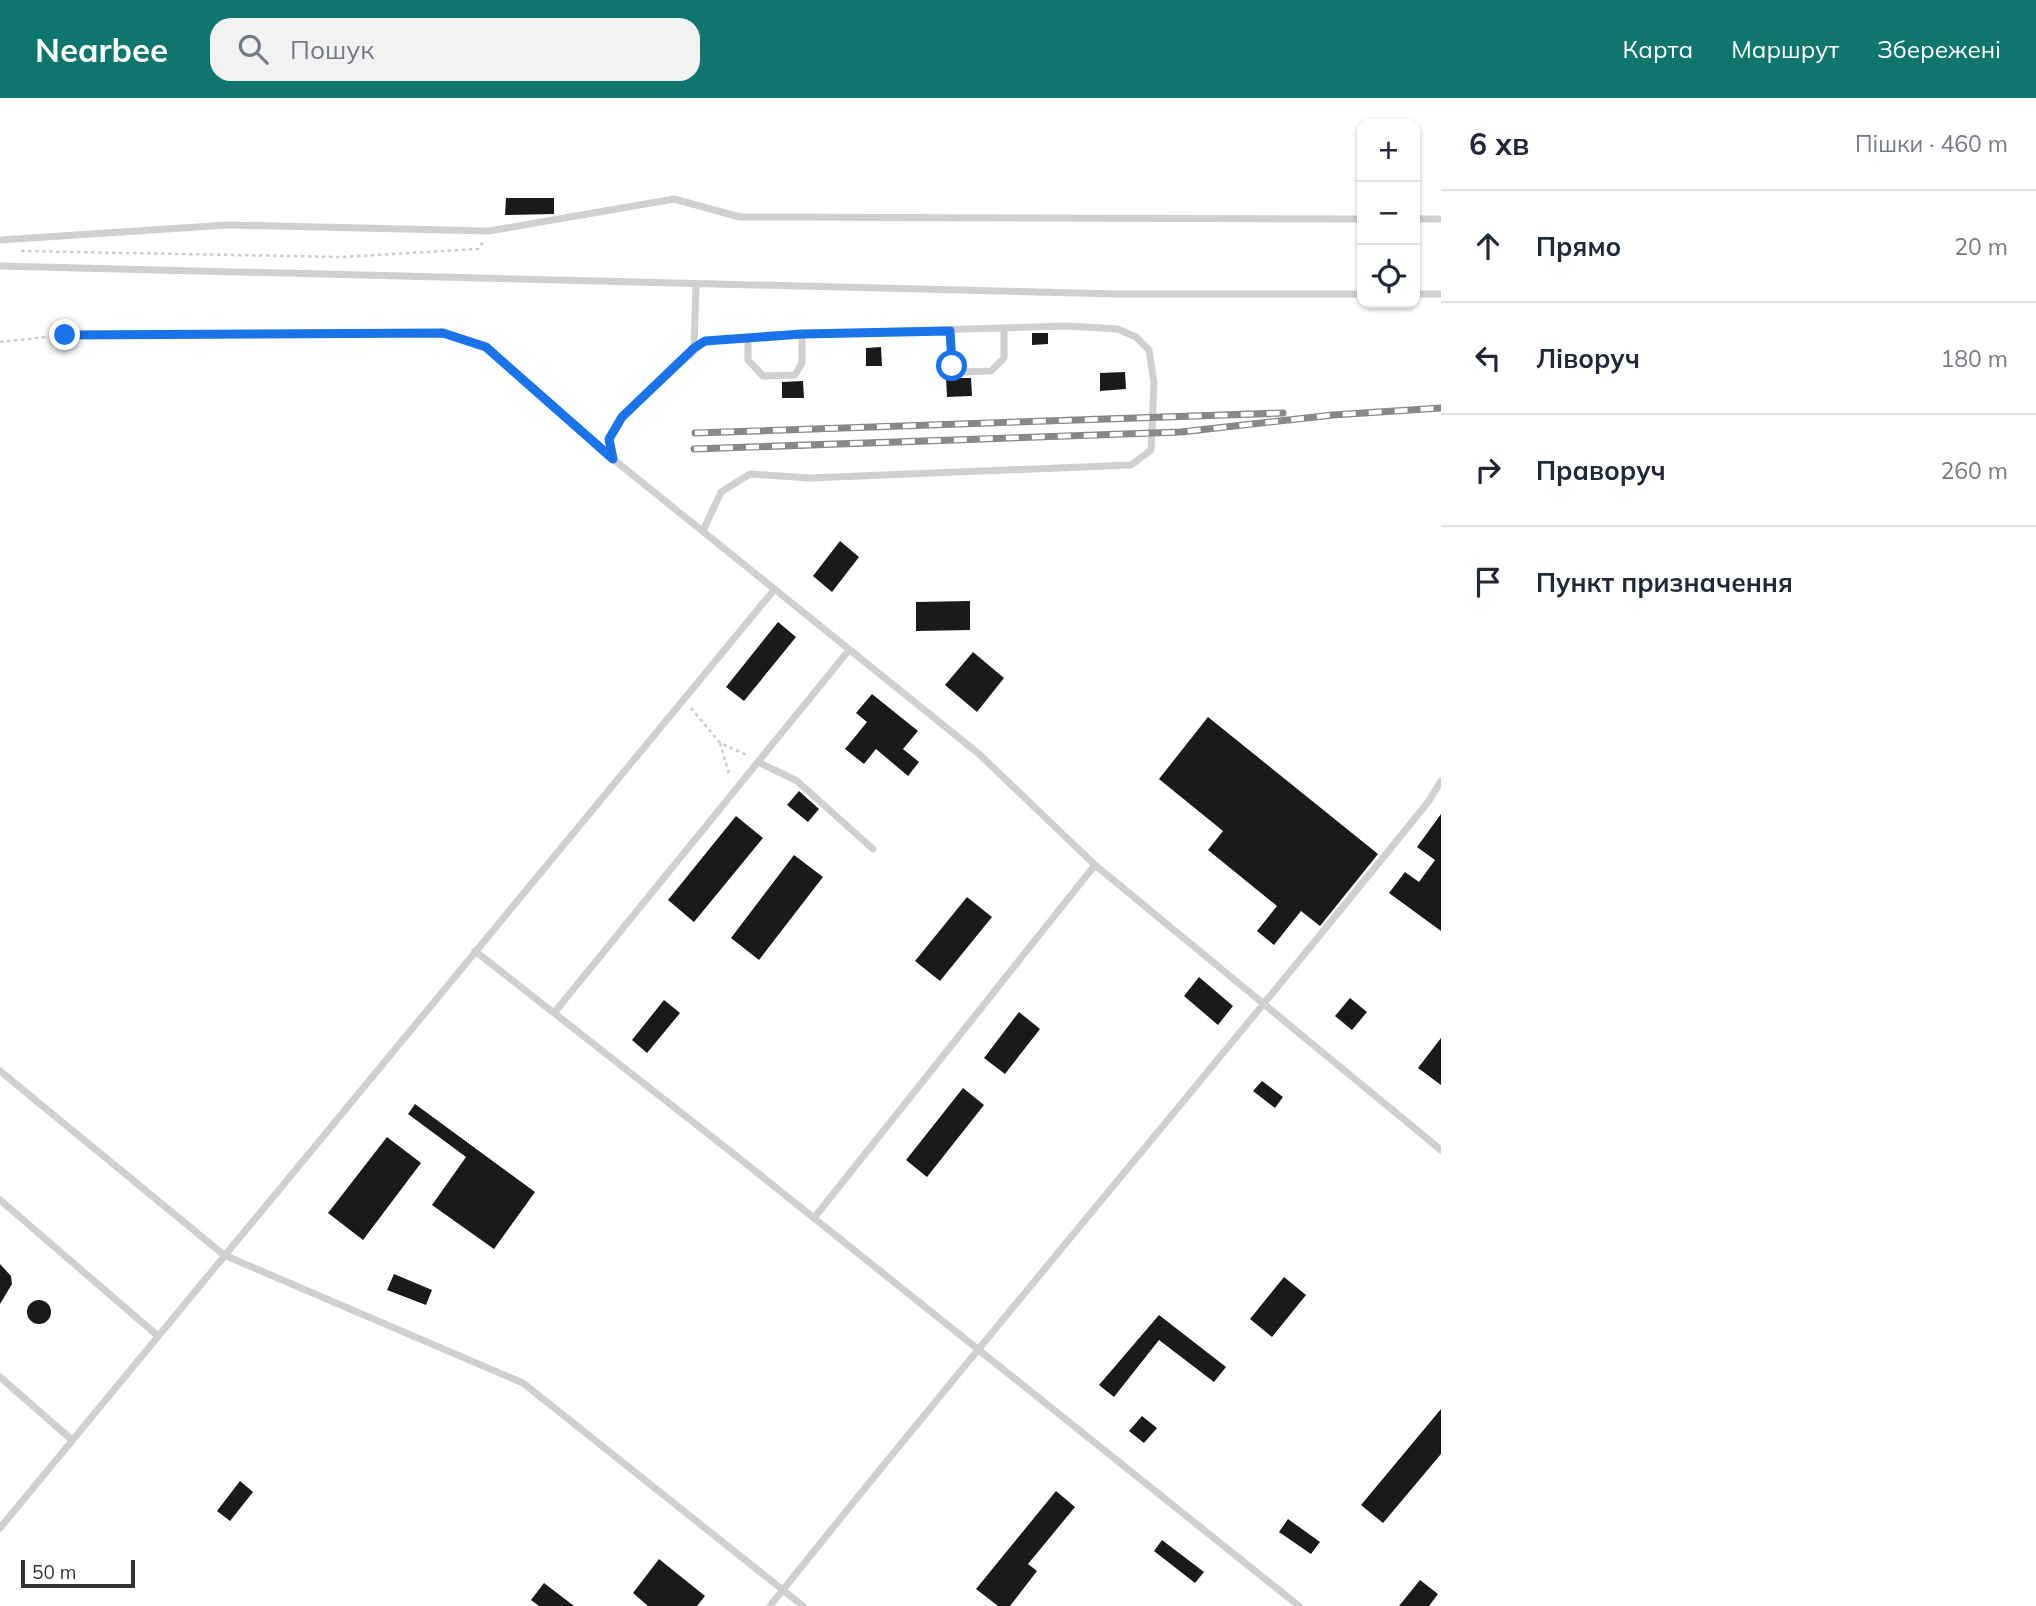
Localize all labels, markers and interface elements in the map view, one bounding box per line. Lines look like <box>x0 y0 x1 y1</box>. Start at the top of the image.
search box <box>210 18 700 81</box>
text: Nearbee <box>35 29 168 70</box>
icon: search <box>234 30 272 68</box>
text: Пошук <box>290 33 374 66</box>
text: Карта <box>1623 34 1693 64</box>
text: Маршрут <box>1731 34 1839 64</box>
text: Збережені <box>1877 34 2001 64</box>
map controls <box>1357 119 1420 308</box>
button: + <box>1357 119 1420 182</box>
text: 6 хв <box>1469 125 1529 163</box>
text: Пішки · 460 m <box>1855 129 2008 158</box>
button: − <box>1357 182 1420 245</box>
icon: ahead <box>1469 227 1507 265</box>
text: Прямо <box>1536 230 1621 263</box>
text: 20 m <box>1954 232 2008 261</box>
button: locate <box>1357 245 1420 308</box>
route end <box>49 319 80 350</box>
icon: left <box>1469 339 1507 377</box>
text: Ліворуч <box>1536 342 1640 375</box>
text: 180 m <box>1940 344 2008 373</box>
route start <box>936 350 967 381</box>
icon: right <box>1469 451 1507 489</box>
text: Праворуч <box>1536 454 1666 487</box>
text: 260 m <box>1940 456 2008 485</box>
icon: arrive <box>1469 563 1507 601</box>
text: Пункт призначення <box>1536 566 1793 599</box>
scale bar <box>21 1557 135 1589</box>
text: 50 m <box>32 1560 76 1584</box>

